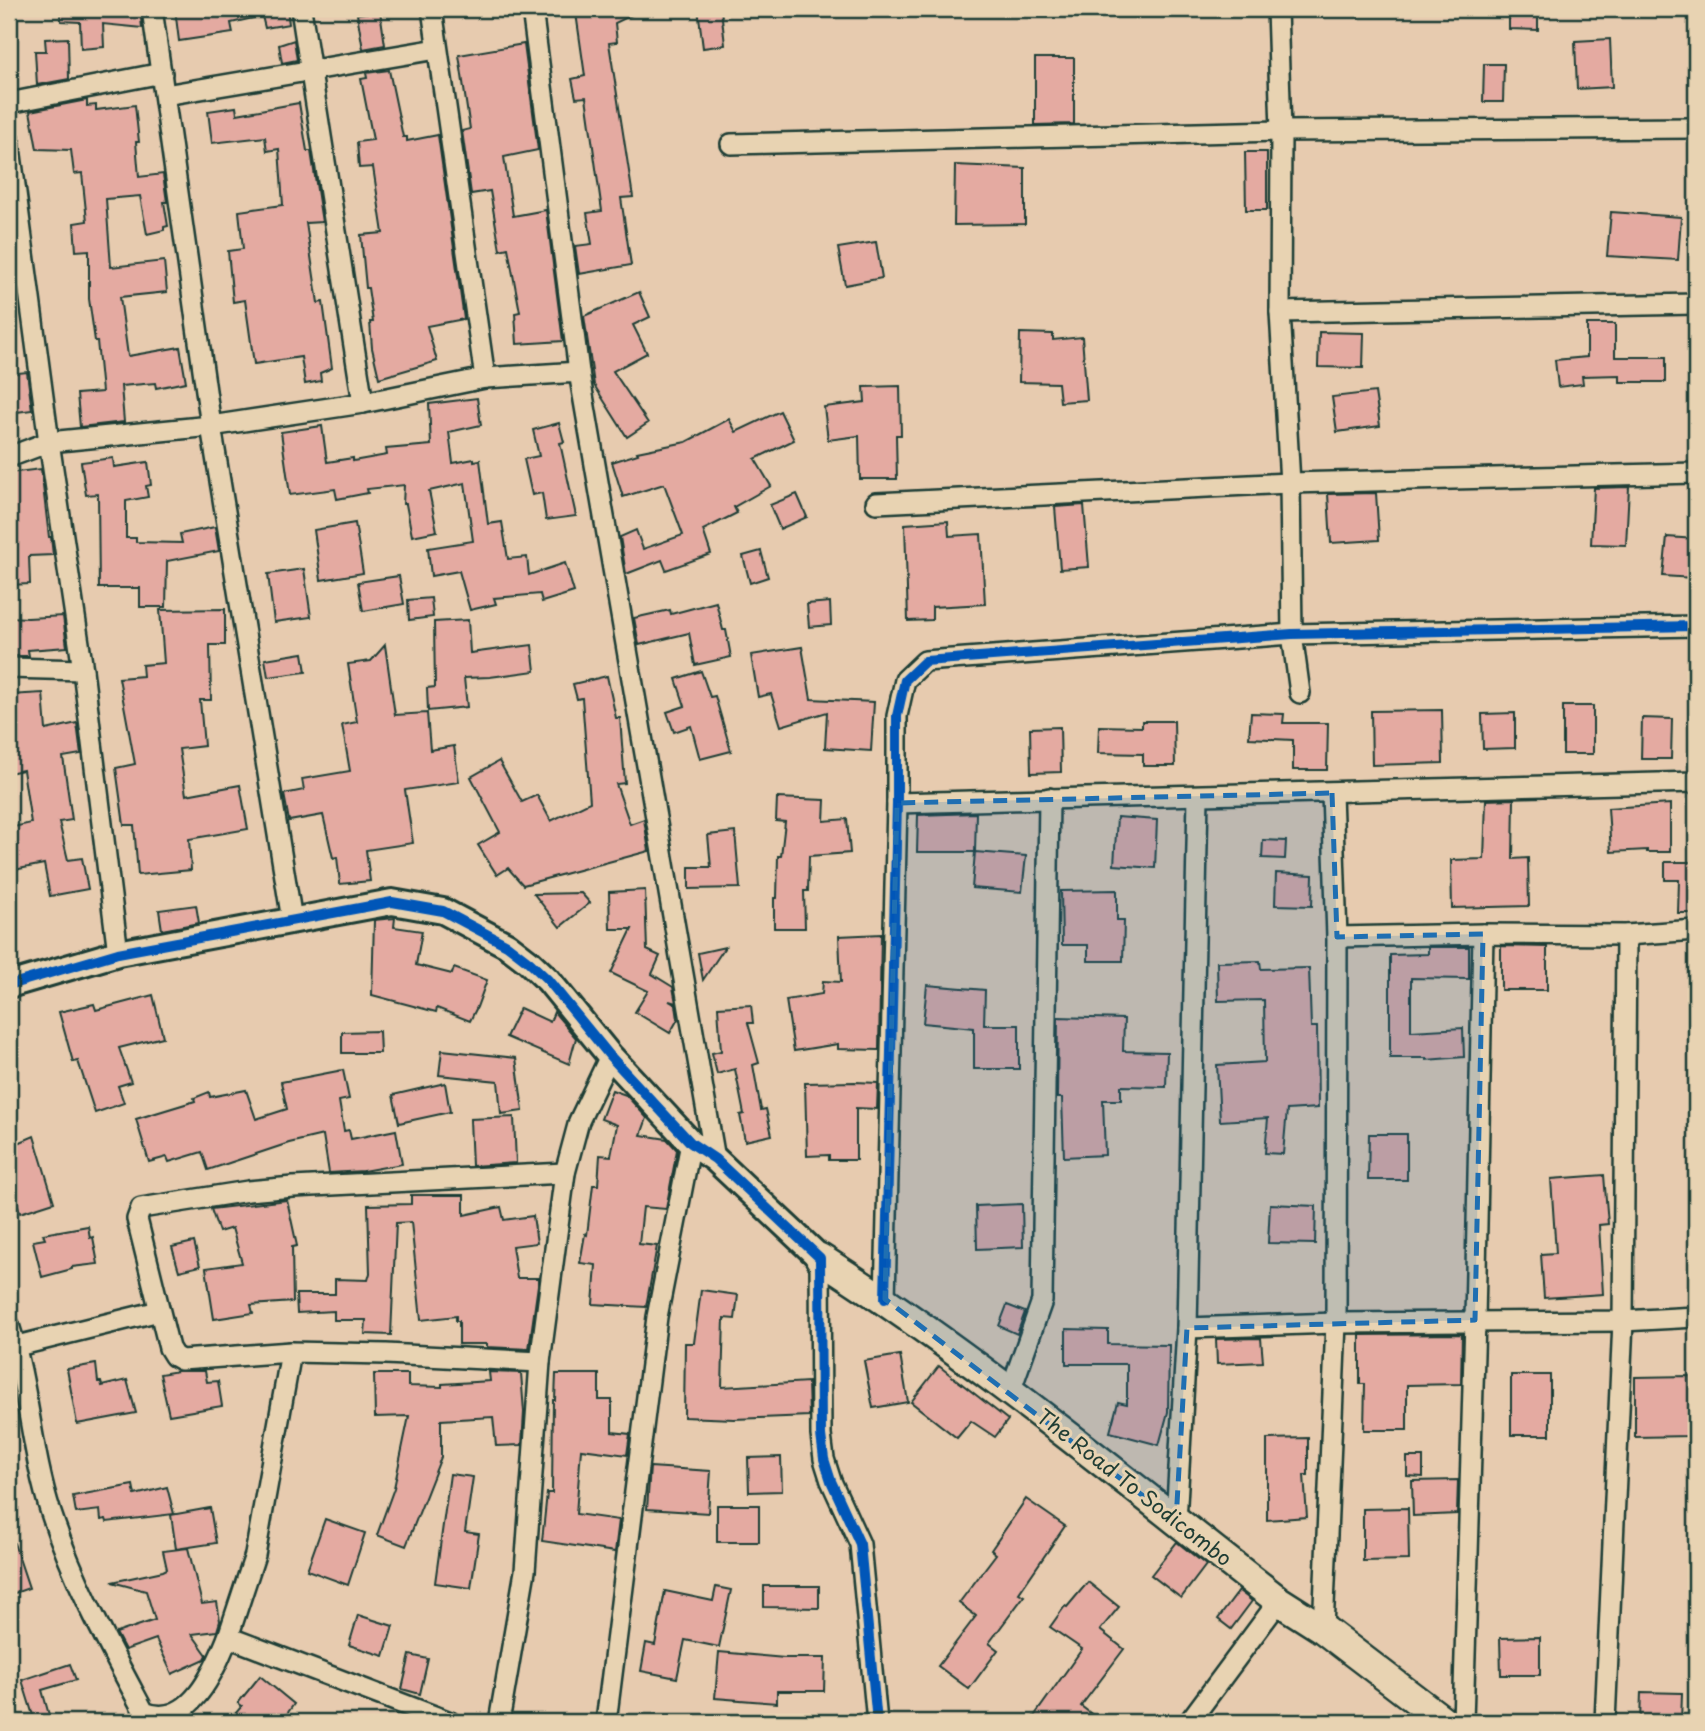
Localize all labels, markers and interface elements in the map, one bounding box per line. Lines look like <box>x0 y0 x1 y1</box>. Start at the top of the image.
street label: The Road To Sodicombo <box>1031 1400 1240 1573</box>

